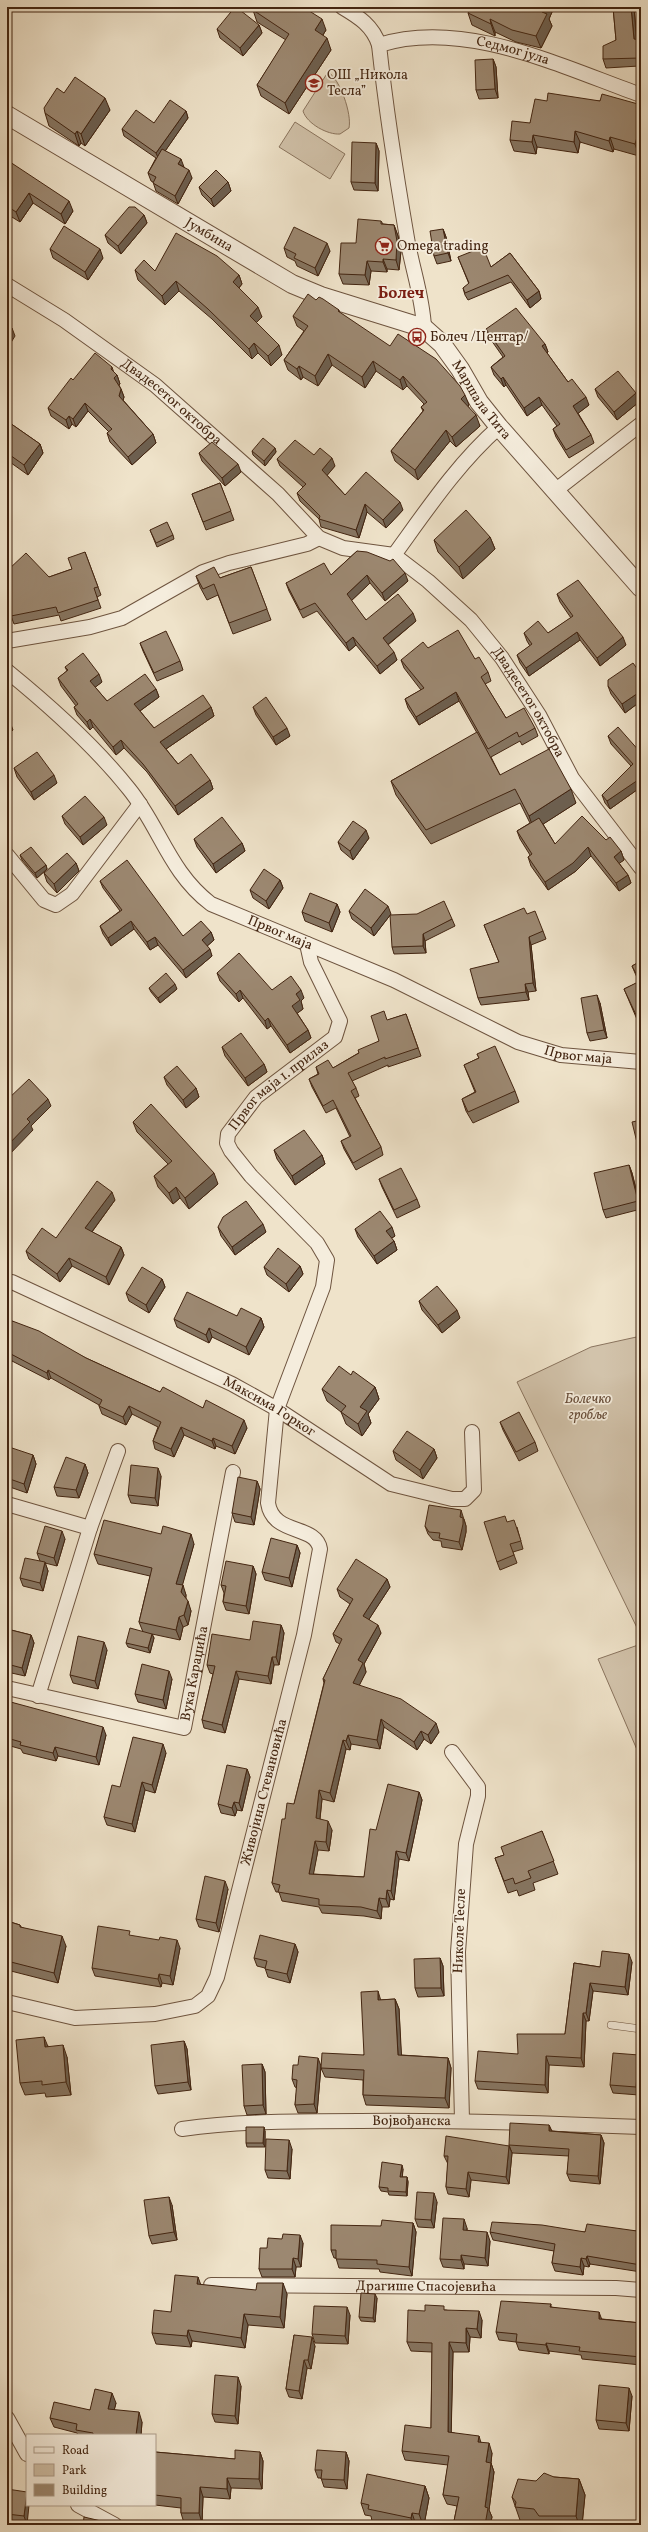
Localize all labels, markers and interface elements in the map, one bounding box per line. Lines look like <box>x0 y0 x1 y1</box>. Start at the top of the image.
street label: Седмог јула <box>475 32 552 70</box>
place label: ОШ „Никола Тесла” <box>327 66 408 101</box>
school or university icon: ОШ „Никола Тесла” <box>304 73 324 93</box>
street label: Јумбина <box>182 213 237 257</box>
supermarket icon: Omega trading <box>374 236 394 256</box>
place label: Omega trading <box>397 237 489 256</box>
district label: Болеч <box>378 283 424 305</box>
bus stop icon: Болеч /Центар/ <box>407 327 427 347</box>
place label: Болеч /Центар/ <box>430 328 529 347</box>
street label: Двадесетог октобра <box>117 354 226 450</box>
street label: Маршала Тита <box>447 356 515 444</box>
street label: Двадесетог октобра <box>487 643 569 761</box>
street label: Првог маја <box>245 911 316 955</box>
street label: Првог маја 1. прилаз <box>224 1036 333 1135</box>
street label: Првог маја <box>542 1041 613 1069</box>
street label: Максима Горког <box>220 1372 319 1441</box>
park label: Болечко гробље <box>565 1390 612 1425</box>
street label: Вука Караџића <box>176 1624 213 1723</box>
street label: Живојина Стевановића <box>236 1717 292 1868</box>
street label: Николе Тесле <box>449 1888 471 1974</box>
street label: Војвођанска <box>372 2111 451 2131</box>
street label: Драгише Спасојевића <box>356 2277 496 2297</box>
legend <box>26 2434 156 2506</box>
text: Road <box>62 2443 89 2459</box>
text: Park <box>62 2463 87 2479</box>
text: Building <box>62 2483 107 2499</box>

